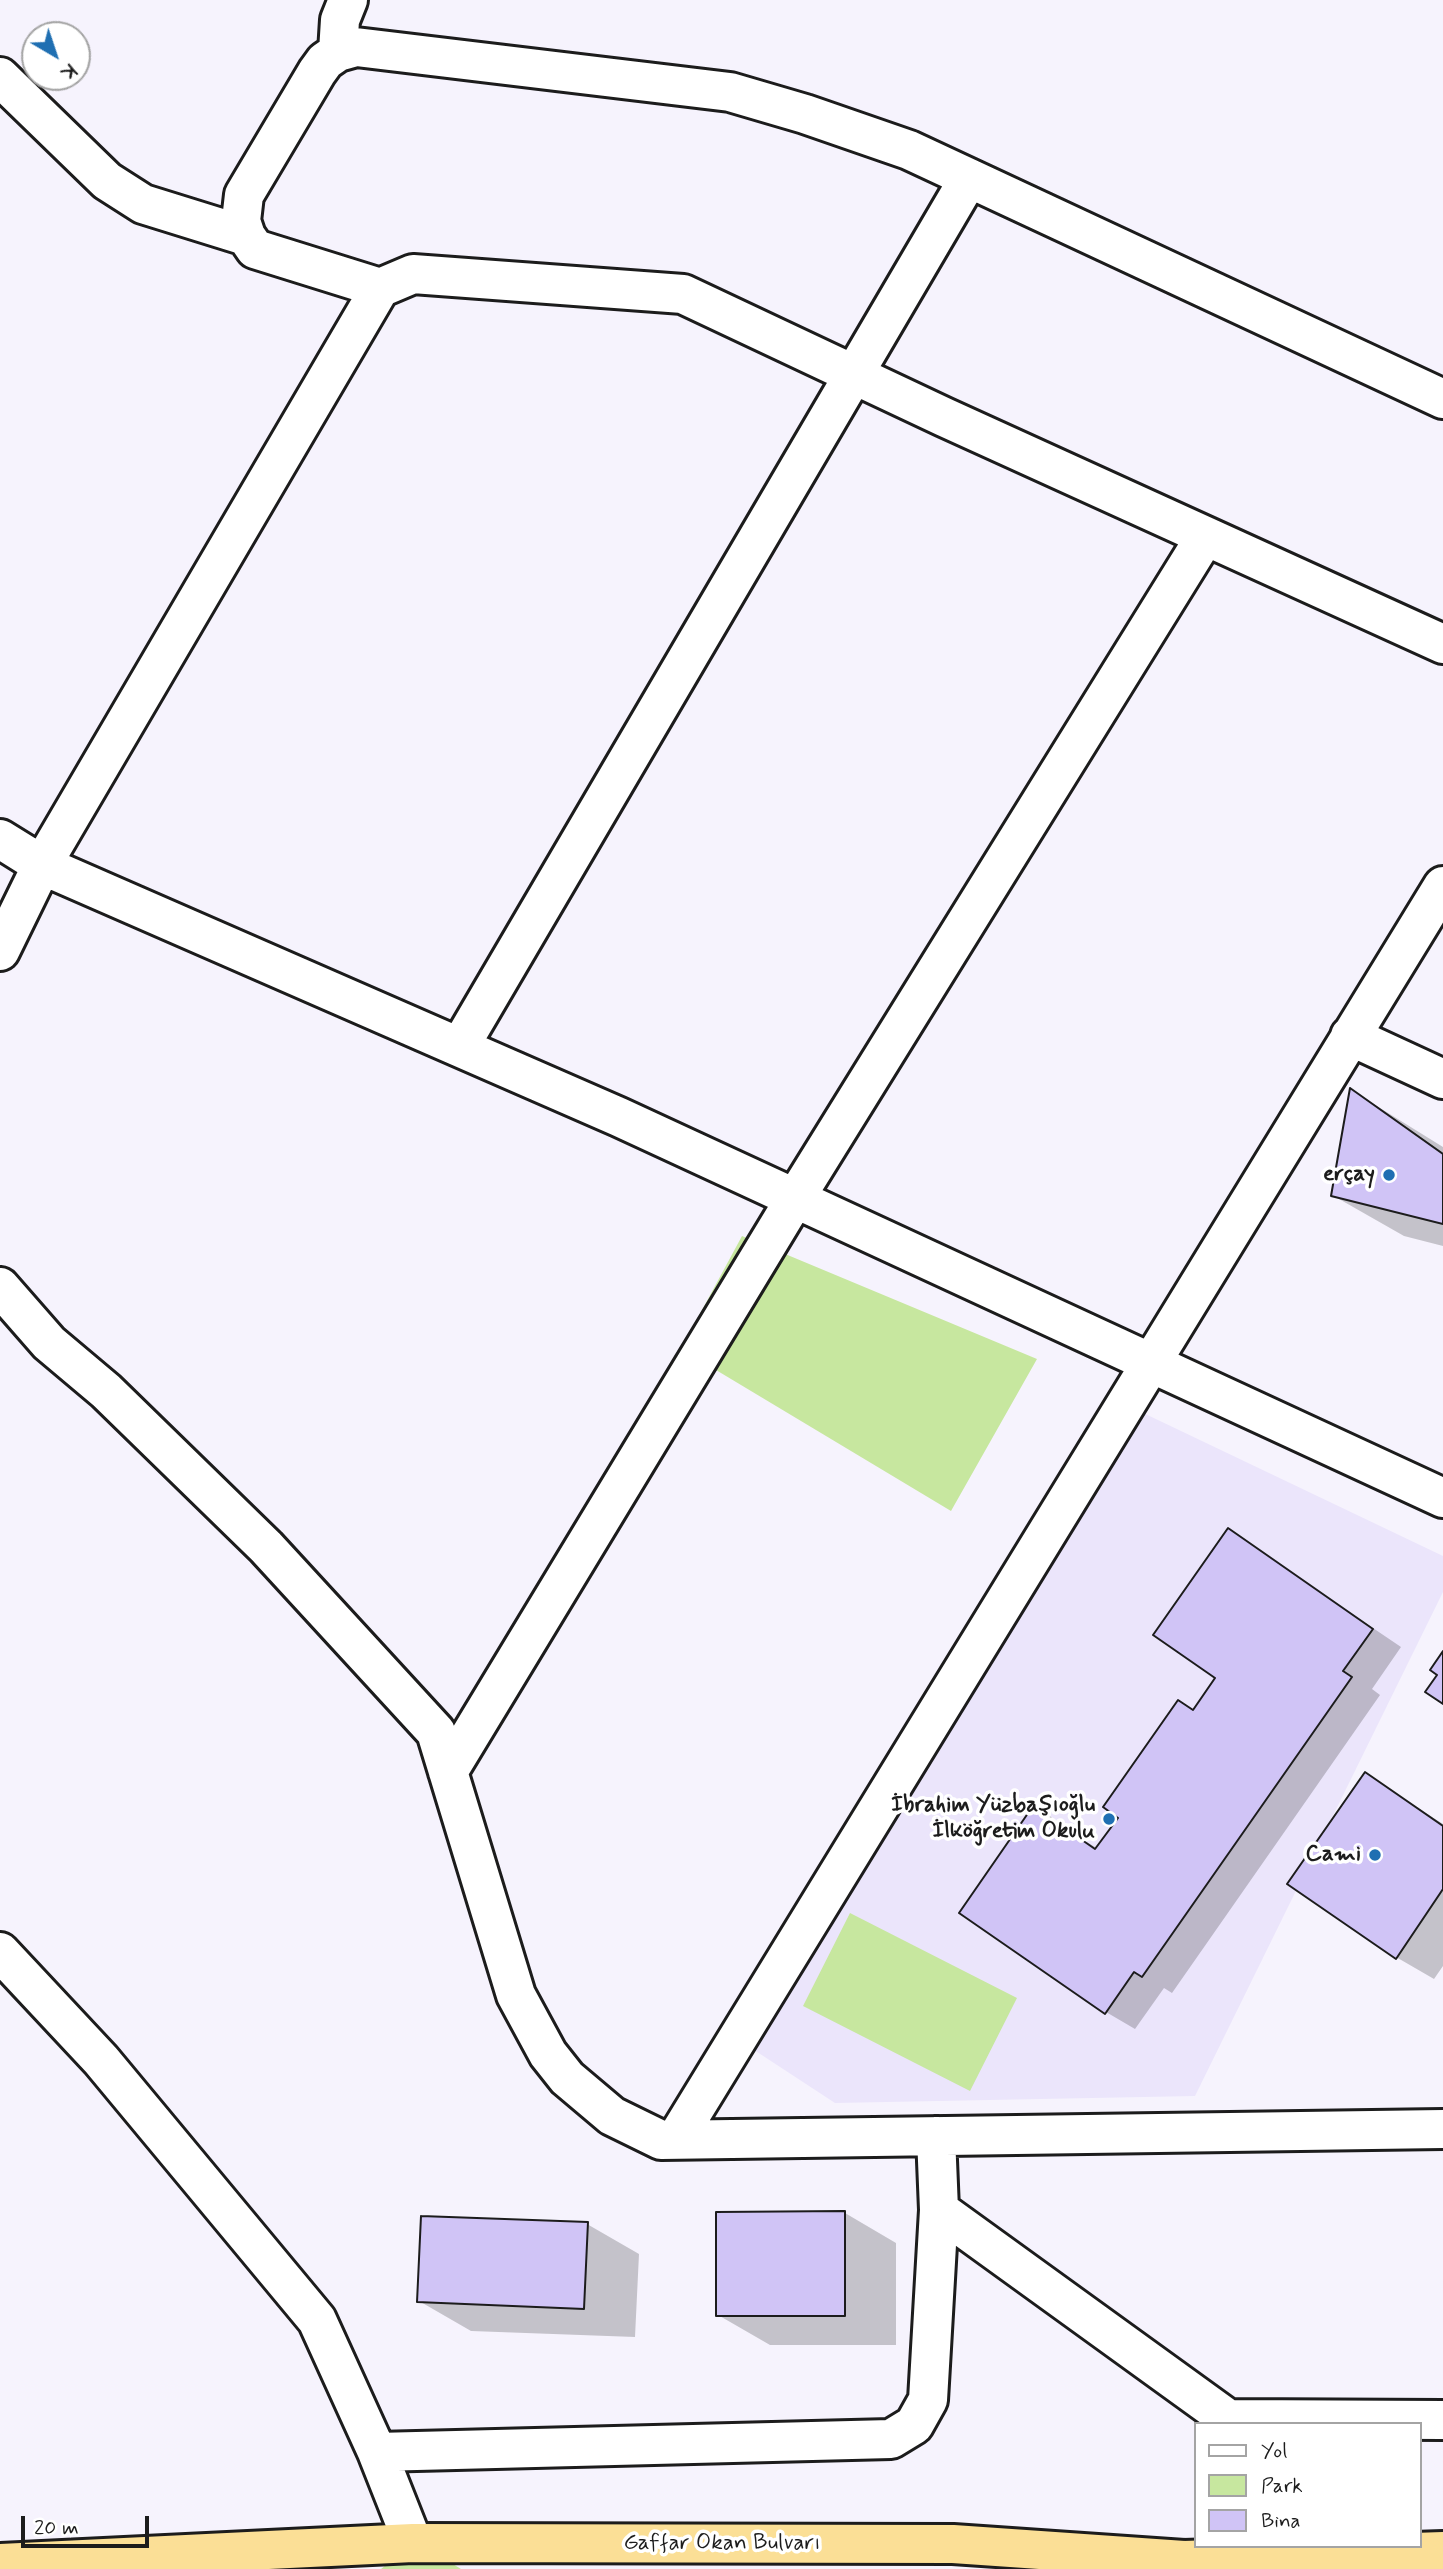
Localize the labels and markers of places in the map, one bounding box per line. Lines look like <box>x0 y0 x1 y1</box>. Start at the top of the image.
place label: erçay <box>1323 1161 1375 1189</box>
marker: erçay <box>1381 1167 1397 1183</box>
place label: İbrahim Yüzbaşıoğlu İlköğretim Okulu <box>891 1792 1095 1846</box>
marker: İbrahim Yüzbaşıoğlu İlköğretim Okulu <box>1101 1811 1117 1827</box>
place label: Cami <box>1306 1841 1361 1869</box>
marker: Cami <box>1367 1847 1383 1863</box>

